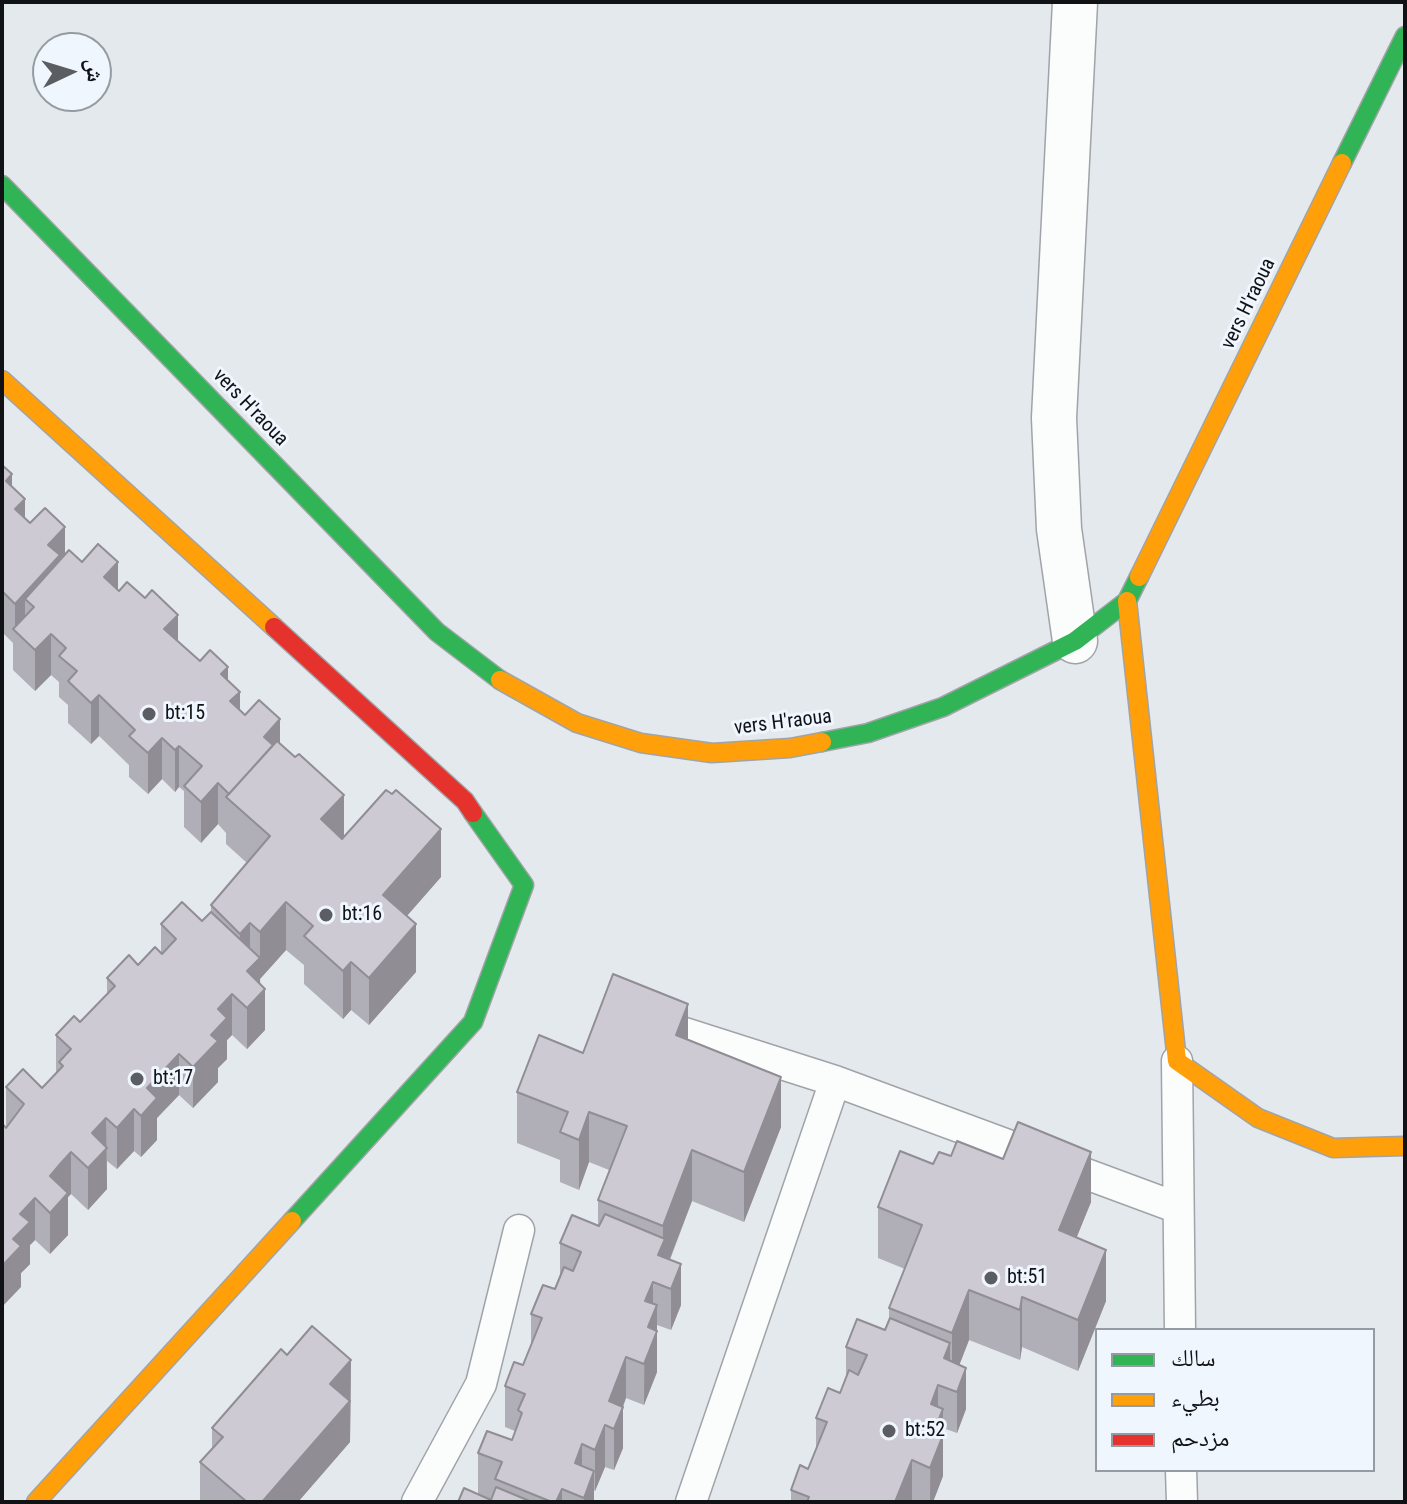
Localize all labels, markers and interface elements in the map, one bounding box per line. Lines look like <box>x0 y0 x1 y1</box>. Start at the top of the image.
north arrow <box>32 32 112 112</box>
text: ش <box>81 58 108 83</box>
street label: vers H'raoua <box>1217 255 1281 353</box>
street label: vers H'raoua <box>207 364 293 452</box>
place label: bt:15 <box>165 702 205 726</box>
marker: bt:15 <box>140 705 158 723</box>
street label: vers H'raoua <box>733 705 833 741</box>
place label: bt:16 <box>342 903 382 927</box>
marker: bt:16 <box>317 906 335 924</box>
place label: bt:17 <box>153 1067 193 1091</box>
marker: bt:17 <box>128 1070 146 1088</box>
place label: bt:51 <box>1007 1266 1047 1290</box>
marker: bt:51 <box>982 1269 1000 1287</box>
legend <box>1095 1328 1375 1472</box>
text: سالك <box>1171 1344 1216 1372</box>
text: بطيء <box>1171 1384 1220 1412</box>
place label: bt:52 <box>905 1419 945 1443</box>
marker: bt:52 <box>880 1422 898 1440</box>
text: مزدحم <box>1171 1424 1230 1452</box>

